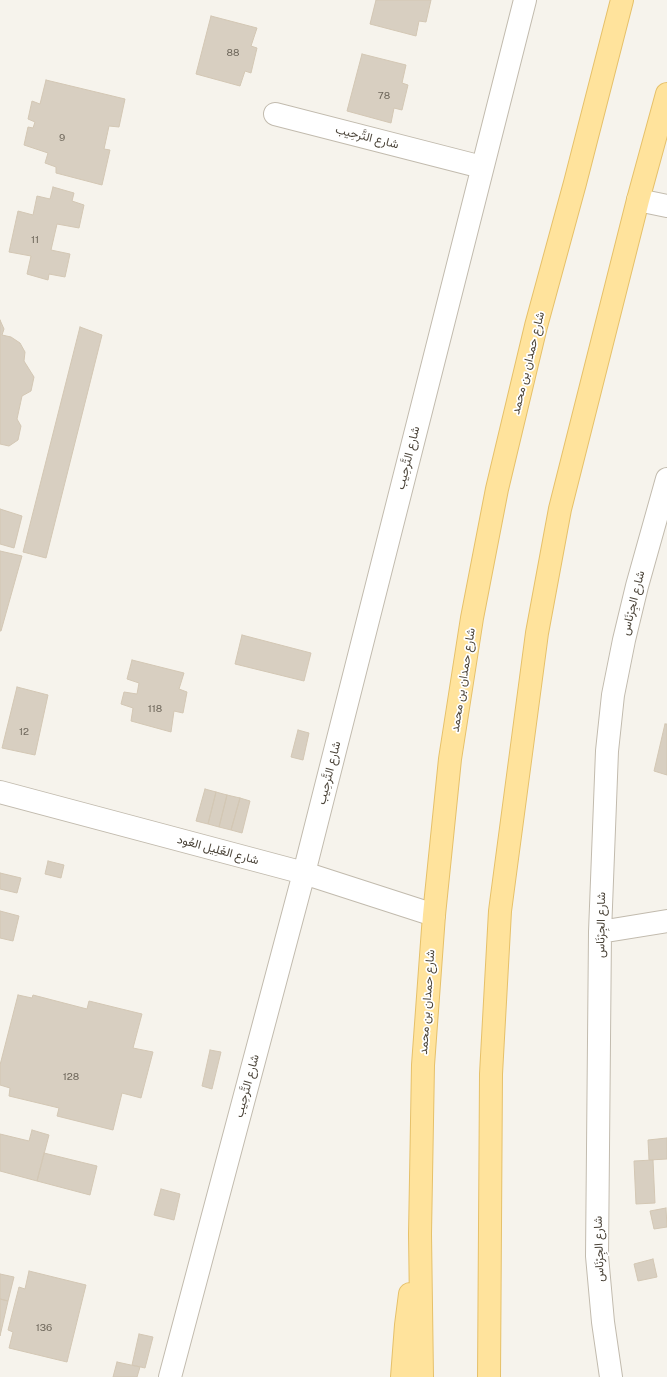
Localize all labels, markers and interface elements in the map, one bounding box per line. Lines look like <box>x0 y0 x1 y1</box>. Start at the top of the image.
house number: 88 <box>227 47 239 59</box>
house number: 78 <box>378 90 390 102</box>
street label: شارع التَّرحِيب <box>334 122 400 152</box>
house number: 9 <box>59 132 65 144</box>
house number: 11 <box>31 234 39 246</box>
street label: شارع حمدان بن محمد <box>508 310 548 416</box>
street label: شارع التَّرحِيب <box>393 425 423 491</box>
street label: شارع الجِرْنَاس <box>618 569 648 637</box>
street label: شارع حمدان بن محمد <box>448 627 478 733</box>
house number: 118 <box>148 703 162 715</box>
house number: 12 <box>19 726 29 738</box>
street label: شارع التَّرحِيب <box>314 740 344 806</box>
street label: شارع الغَلِيل العُود <box>176 832 260 868</box>
street label: شارع الجِرْنَاس <box>593 892 609 958</box>
street label: شارع حمدان بن محمد <box>416 949 438 1055</box>
street label: شارع التَّرحِيب <box>232 1053 262 1119</box>
house number: 128 <box>63 1071 79 1083</box>
street label: شارع الجِرْنَاس <box>591 1216 607 1282</box>
house number: 136 <box>36 1322 52 1334</box>

